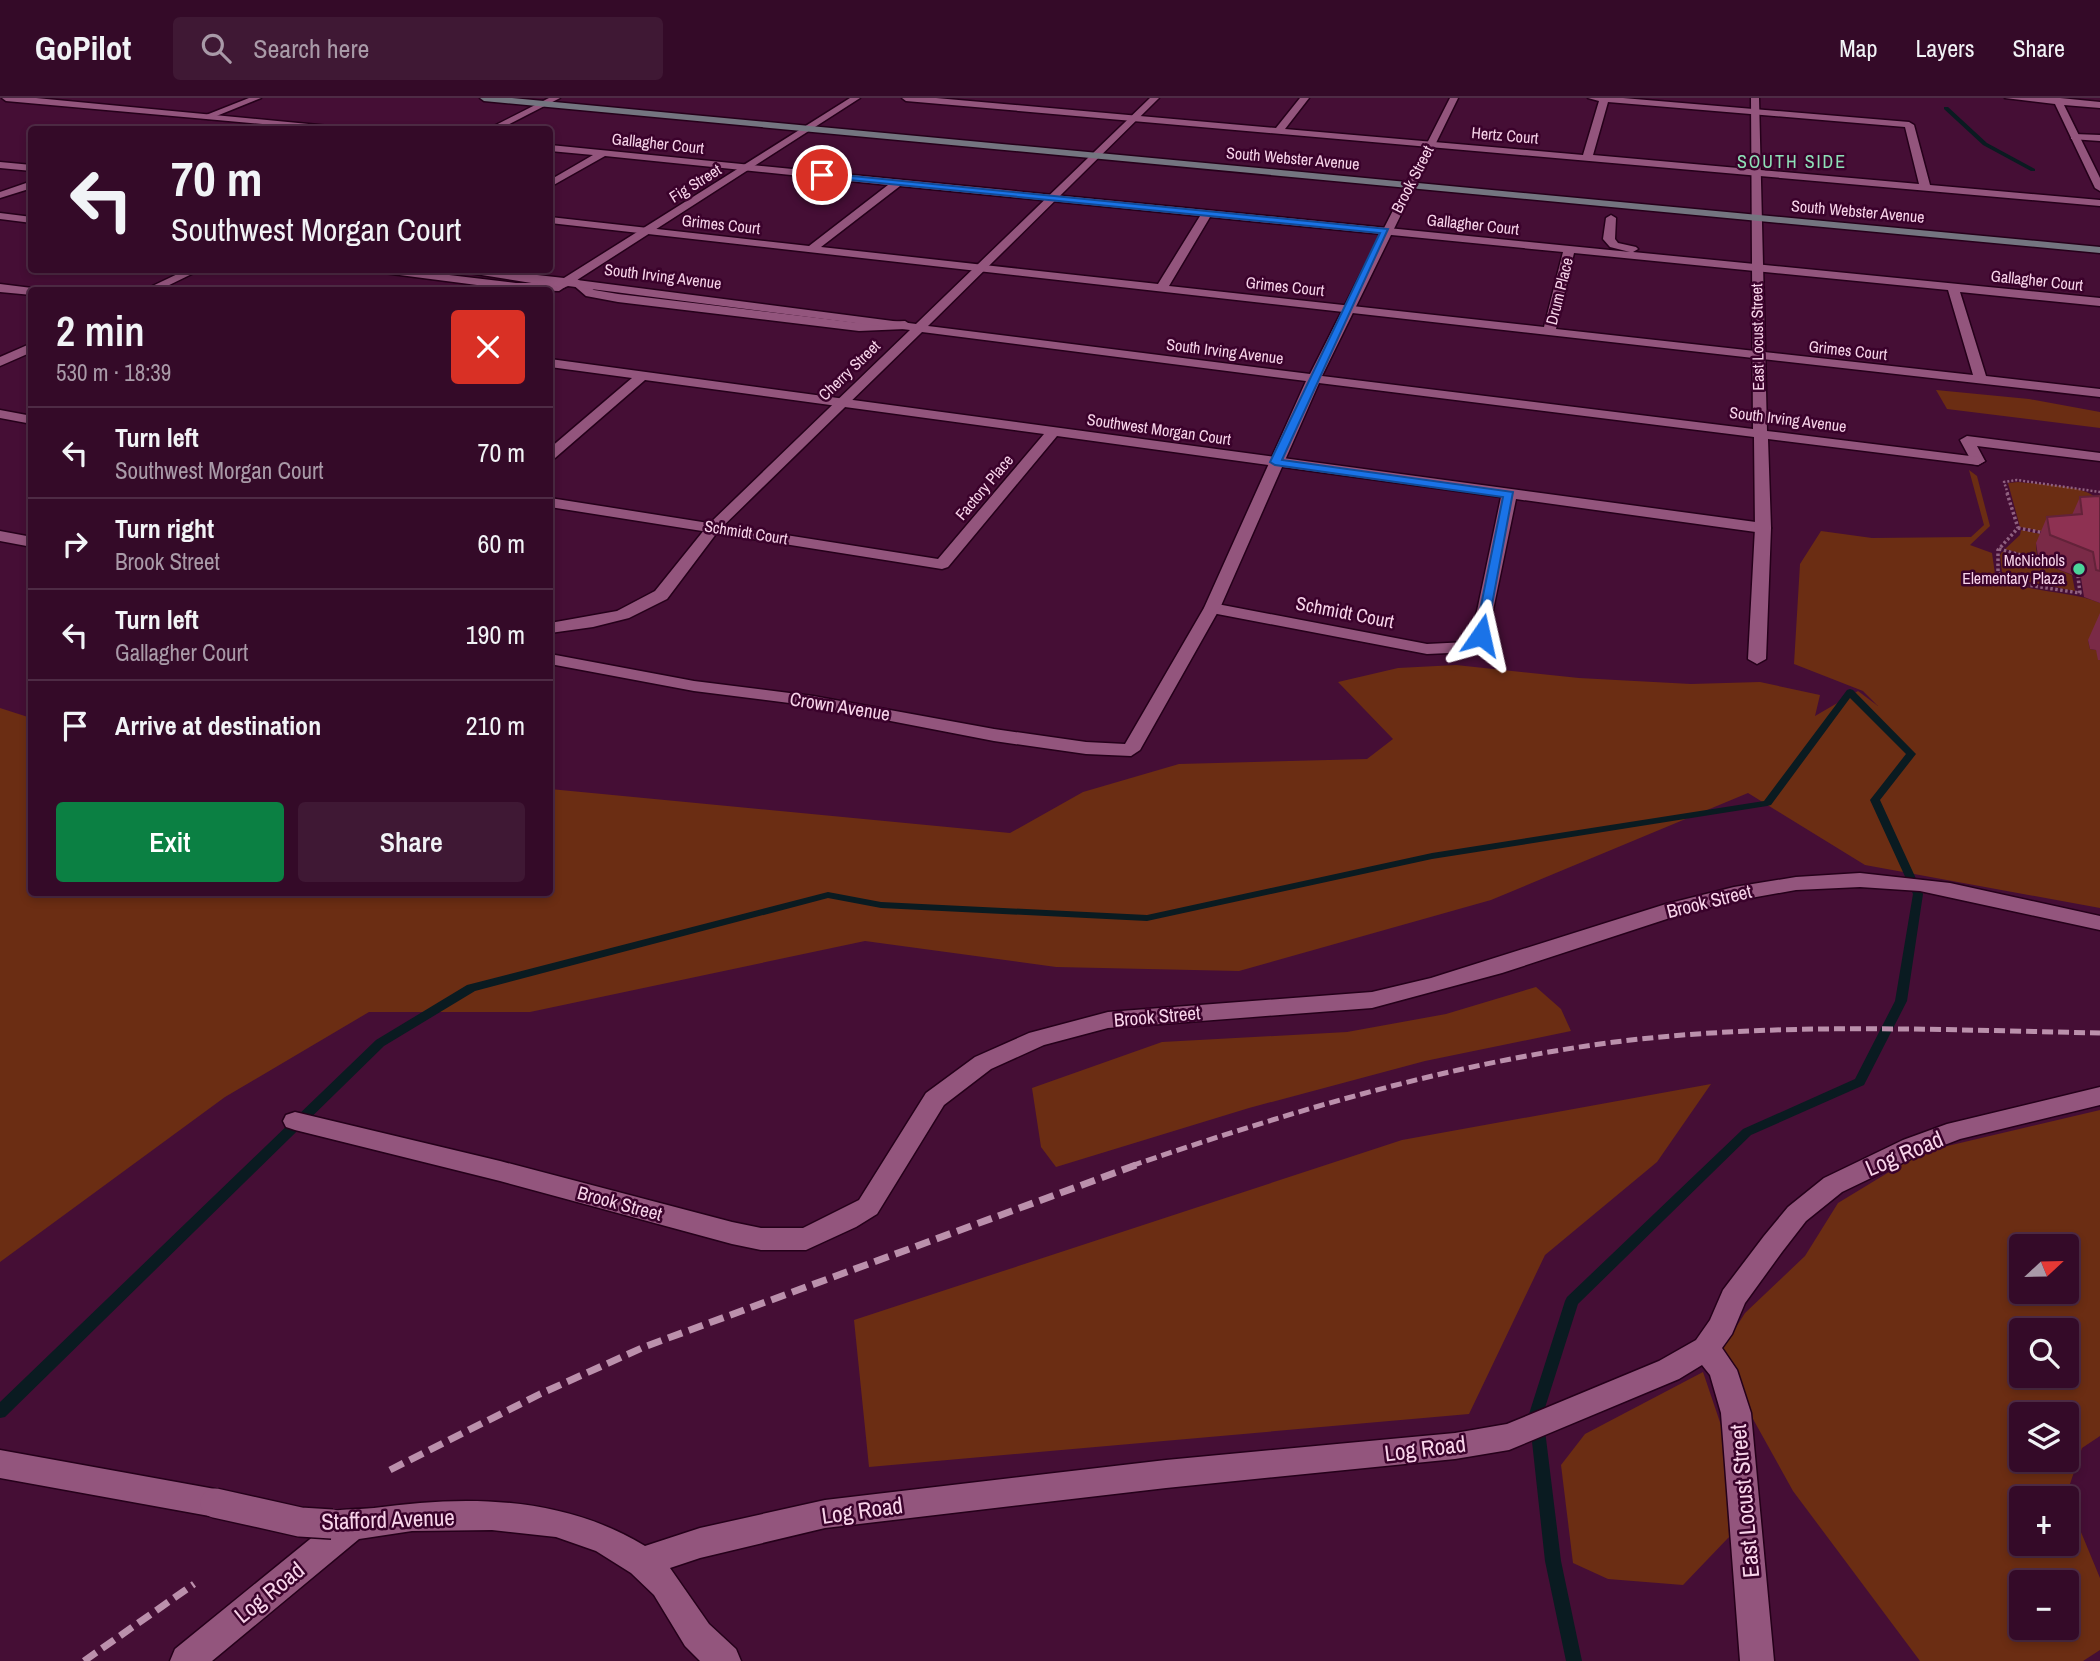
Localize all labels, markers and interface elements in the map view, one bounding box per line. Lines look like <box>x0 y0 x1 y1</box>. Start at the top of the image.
search box <box>173 17 663 80</box>
text: GoPilot <box>35 26 131 70</box>
icon: search <box>197 29 235 67</box>
text: Search here <box>253 31 369 66</box>
text: Map <box>1839 32 1877 64</box>
text: Layers <box>1915 32 1974 64</box>
text: Share <box>2012 32 2065 64</box>
street label: Hertz Court <box>1471 121 1540 149</box>
street label: Gallagher Court <box>611 127 706 159</box>
street label: South Webster Avenue <box>1225 141 1361 175</box>
street label: Brook Street <box>1386 141 1439 216</box>
text: 70 m <box>171 145 263 211</box>
pin <box>792 145 852 205</box>
district label: SOUTH SIDE <box>1737 149 1847 174</box>
icon: left <box>56 154 147 245</box>
icon: arrive <box>803 156 841 194</box>
street label: Fig Street <box>665 158 726 208</box>
street label: South Webster Avenue <box>1790 194 1926 228</box>
text: Southwest Morgan Court <box>171 208 461 251</box>
street label: Gallagher Court <box>1426 208 1521 240</box>
street label: Grimes Court <box>681 209 762 239</box>
street label: Drum Place <box>1540 255 1578 327</box>
street label: South Irving Avenue <box>603 258 723 294</box>
street label: Gallagher Court <box>1990 264 2085 296</box>
street label: Grimes Court <box>1245 271 1326 301</box>
street label: East Locust Street <box>1745 283 1769 391</box>
text: 2 min <box>56 303 145 359</box>
button: close <box>451 310 525 384</box>
street label: South Irving Avenue <box>1165 333 1285 369</box>
street label: Cherry Street <box>813 335 885 405</box>
street label: Grimes Court <box>1808 335 1889 365</box>
text: 530 m · 18:39 <box>56 357 171 388</box>
street label: South Irving Avenue <box>1728 401 1848 437</box>
street label: Southwest Morgan Court <box>1086 408 1233 450</box>
text: Turn left <box>115 420 199 455</box>
icon: left <box>56 434 94 472</box>
text: 70 m <box>478 435 525 470</box>
street label: Factory Place <box>950 449 1018 525</box>
text: Southwest Morgan Court <box>115 455 324 486</box>
text: Turn right <box>115 511 214 546</box>
street label: Schmidt Court <box>703 515 789 549</box>
icon: right <box>56 525 94 563</box>
text: 60 m <box>478 526 525 561</box>
text: Brook Street <box>115 546 220 577</box>
place label: McNichols Elementary Plaza <box>1962 549 2066 589</box>
marker: McNichols Elementary Plaza <box>2071 561 2087 577</box>
street label: Schmidt Court <box>1294 590 1397 634</box>
position arrow <box>1444 598 1518 672</box>
text: Turn left <box>115 602 199 637</box>
icon: left <box>56 616 94 654</box>
text: 190 m <box>466 617 525 652</box>
text: Gallagher Court <box>115 637 248 668</box>
street label: Crown Avenue <box>788 685 892 727</box>
icon: arrive <box>56 707 94 745</box>
text: Arrive at destination <box>115 708 321 743</box>
text: 210 m <box>466 708 525 743</box>
button: Exit <box>56 802 284 882</box>
button: Share <box>298 802 525 882</box>
street label: Brook Street <box>1664 878 1755 924</box>
street label: Brook Street <box>1113 999 1202 1033</box>
street label: Log Road <box>1860 1123 1948 1183</box>
street label: Brook Street <box>575 1179 666 1227</box>
north arrow <box>2009 1234 2079 1304</box>
map controls <box>2009 1234 2079 1640</box>
button: search <box>2009 1318 2079 1388</box>
button: layers <box>2009 1402 2079 1472</box>
street label: East Locust Street <box>1722 1423 1766 1579</box>
street label: Log Road <box>1383 1428 1467 1468</box>
button: + <box>2009 1486 2079 1556</box>
street label: Log Road <box>819 1489 905 1531</box>
street label: Stafford Avenue <box>321 1501 455 1537</box>
street label: Log Road <box>227 1554 311 1630</box>
button: − <box>2009 1570 2079 1640</box>

